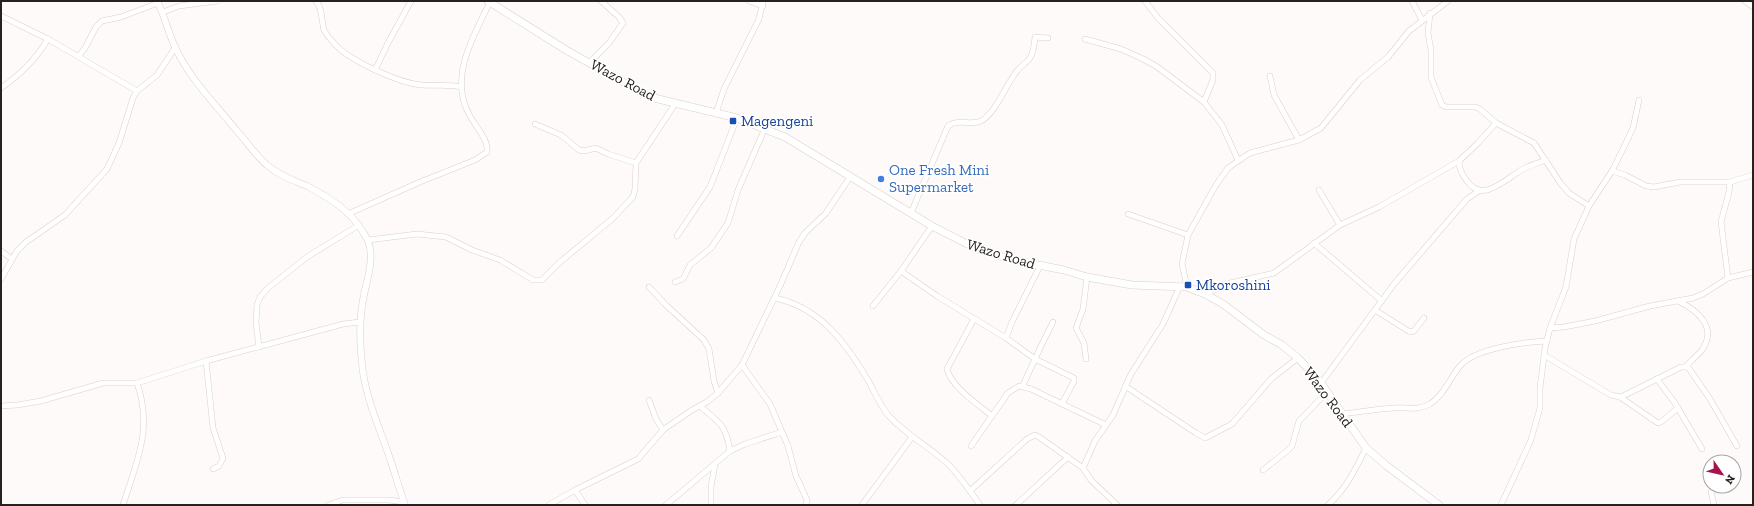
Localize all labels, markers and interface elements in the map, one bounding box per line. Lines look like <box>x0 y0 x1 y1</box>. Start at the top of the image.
street label: Wazo Road <box>587 55 659 105</box>
place label: Magengeni <box>741 112 813 130</box>
marker: Magengeni <box>728 116 738 126</box>
place label: One Fresh Mini Supermarket <box>889 161 989 196</box>
marker: One Fresh Mini Supermarket <box>876 174 886 184</box>
street label: Wazo Road <box>964 235 1038 273</box>
place label: Mkoroshini <box>1196 276 1270 294</box>
marker: Mkoroshini <box>1183 280 1193 290</box>
street label: Wazo Road <box>1299 363 1357 431</box>
north arrow <box>1702 454 1742 494</box>
text: N <box>1722 472 1738 487</box>

